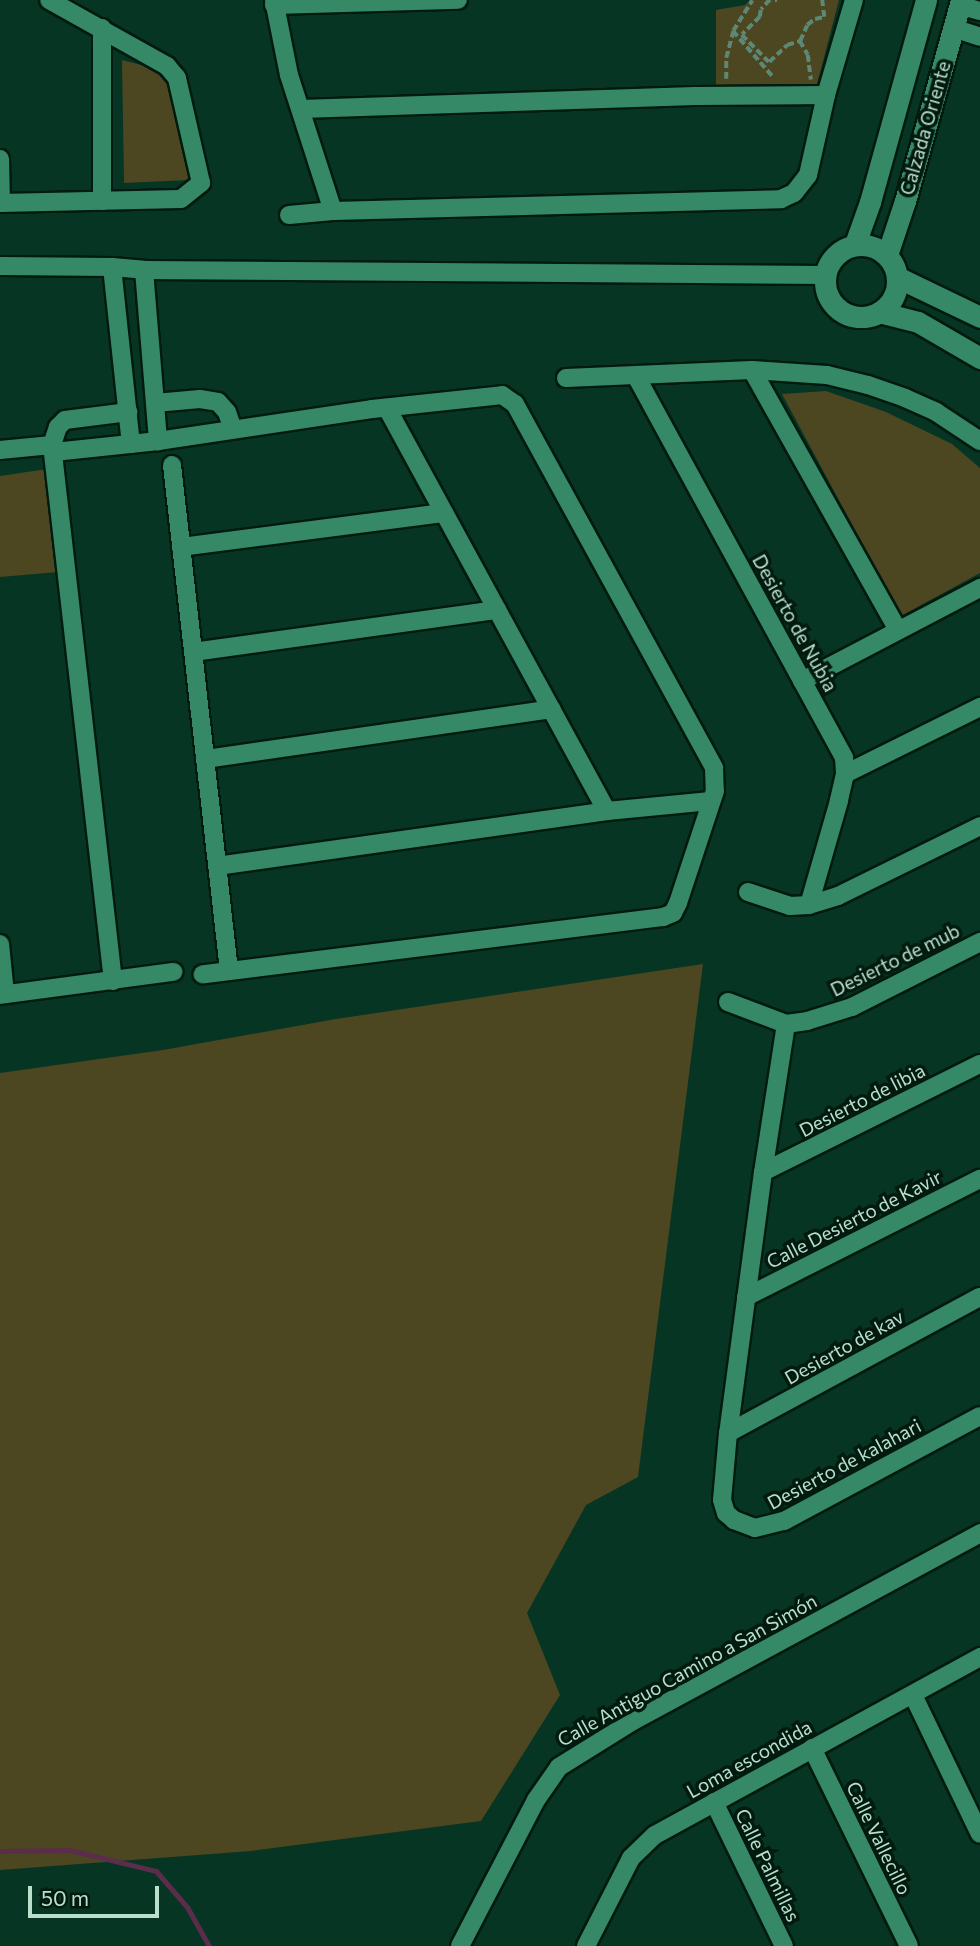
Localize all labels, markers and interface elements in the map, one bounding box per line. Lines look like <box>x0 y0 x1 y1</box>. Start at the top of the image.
street label: Calzada Oriente <box>895 58 955 198</box>
street label: Desierto de Nubia <box>748 550 842 696</box>
street label: Desierto de mub <box>827 919 963 1001</box>
street label: Desierto de libia <box>795 1058 929 1142</box>
street label: Calle Desierto de Kavir <box>763 1165 945 1273</box>
street label: Desierto de kav <box>781 1305 907 1389</box>
street label: Desierto de kalahari <box>763 1414 925 1514</box>
street label: Calle Antiguo Camino a San Simón <box>553 1589 821 1751</box>
street label: Loma escondida <box>682 1715 816 1803</box>
street label: Calle Vallecillo <box>842 1778 916 1898</box>
street label: Calle Palmillas <box>731 1805 805 1925</box>
scale bar <box>32 1872 163 1916</box>
text: 50 m <box>41 1885 89 1910</box>

